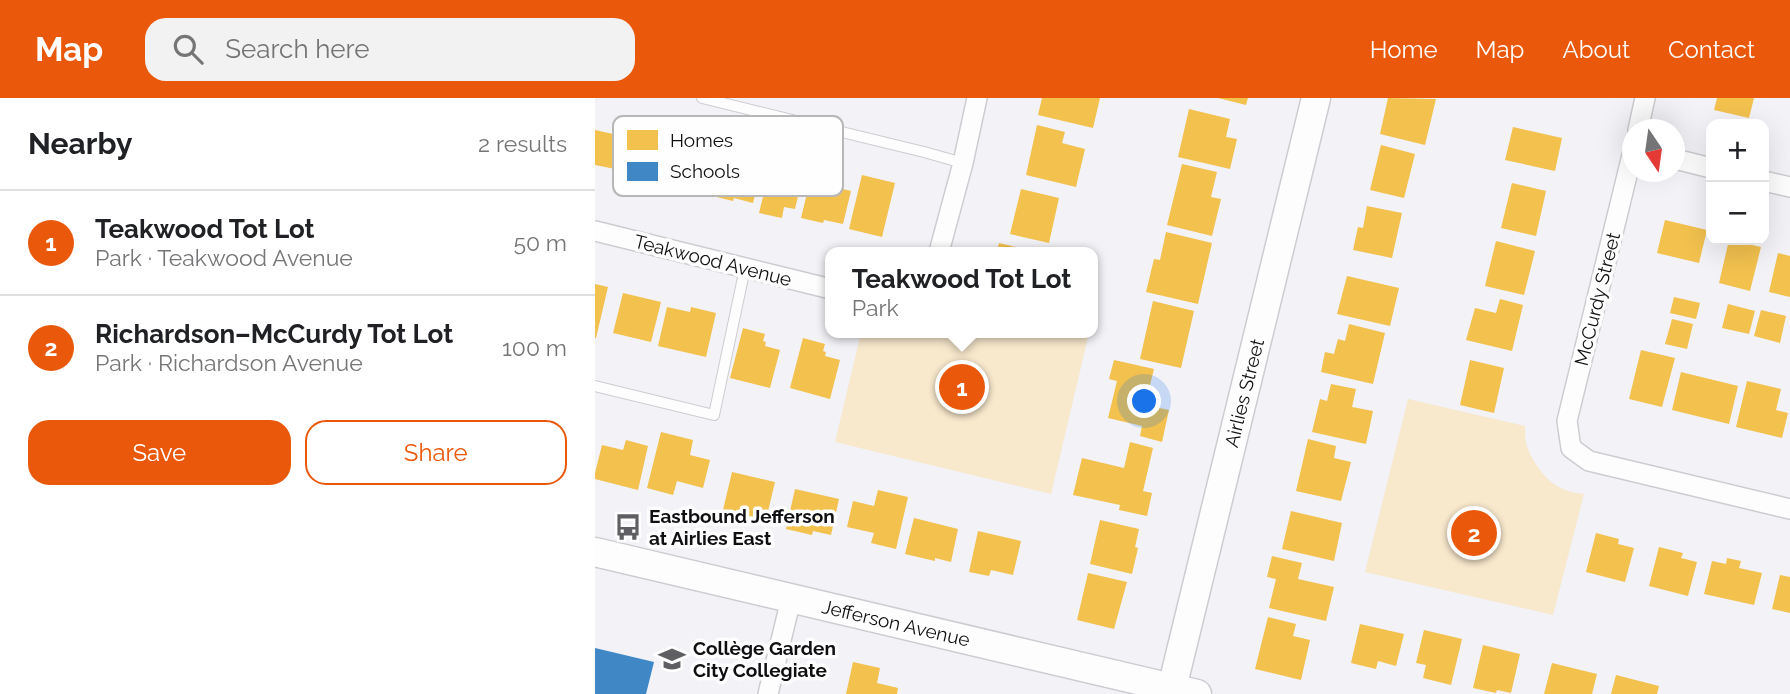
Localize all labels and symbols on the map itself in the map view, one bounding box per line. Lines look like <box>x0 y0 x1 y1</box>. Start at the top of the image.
legend <box>613 116 843 196</box>
north arrow <box>1622 119 1685 182</box>
text: Homes <box>670 129 733 151</box>
text: Schools <box>670 160 740 182</box>
street label: McCurdy Street <box>1570 229 1624 368</box>
street label: Teakwood Avenue <box>632 230 794 290</box>
street label: Airlies Street <box>1220 336 1268 449</box>
pin: 1 <box>939 361 985 413</box>
your location <box>1127 384 1161 418</box>
place label: Eastbound Jefferson at Airlies East <box>649 505 835 549</box>
pin: 2 <box>1451 507 1497 559</box>
bus stop icon: Eastbound Jefferson at Airlies East <box>613 512 643 542</box>
street label: Jefferson Avenue <box>820 595 972 651</box>
place label: Collège Garden City Collegiate <box>693 637 836 681</box>
school or university icon: Collège Garden City Collegiate <box>657 644 687 674</box>

